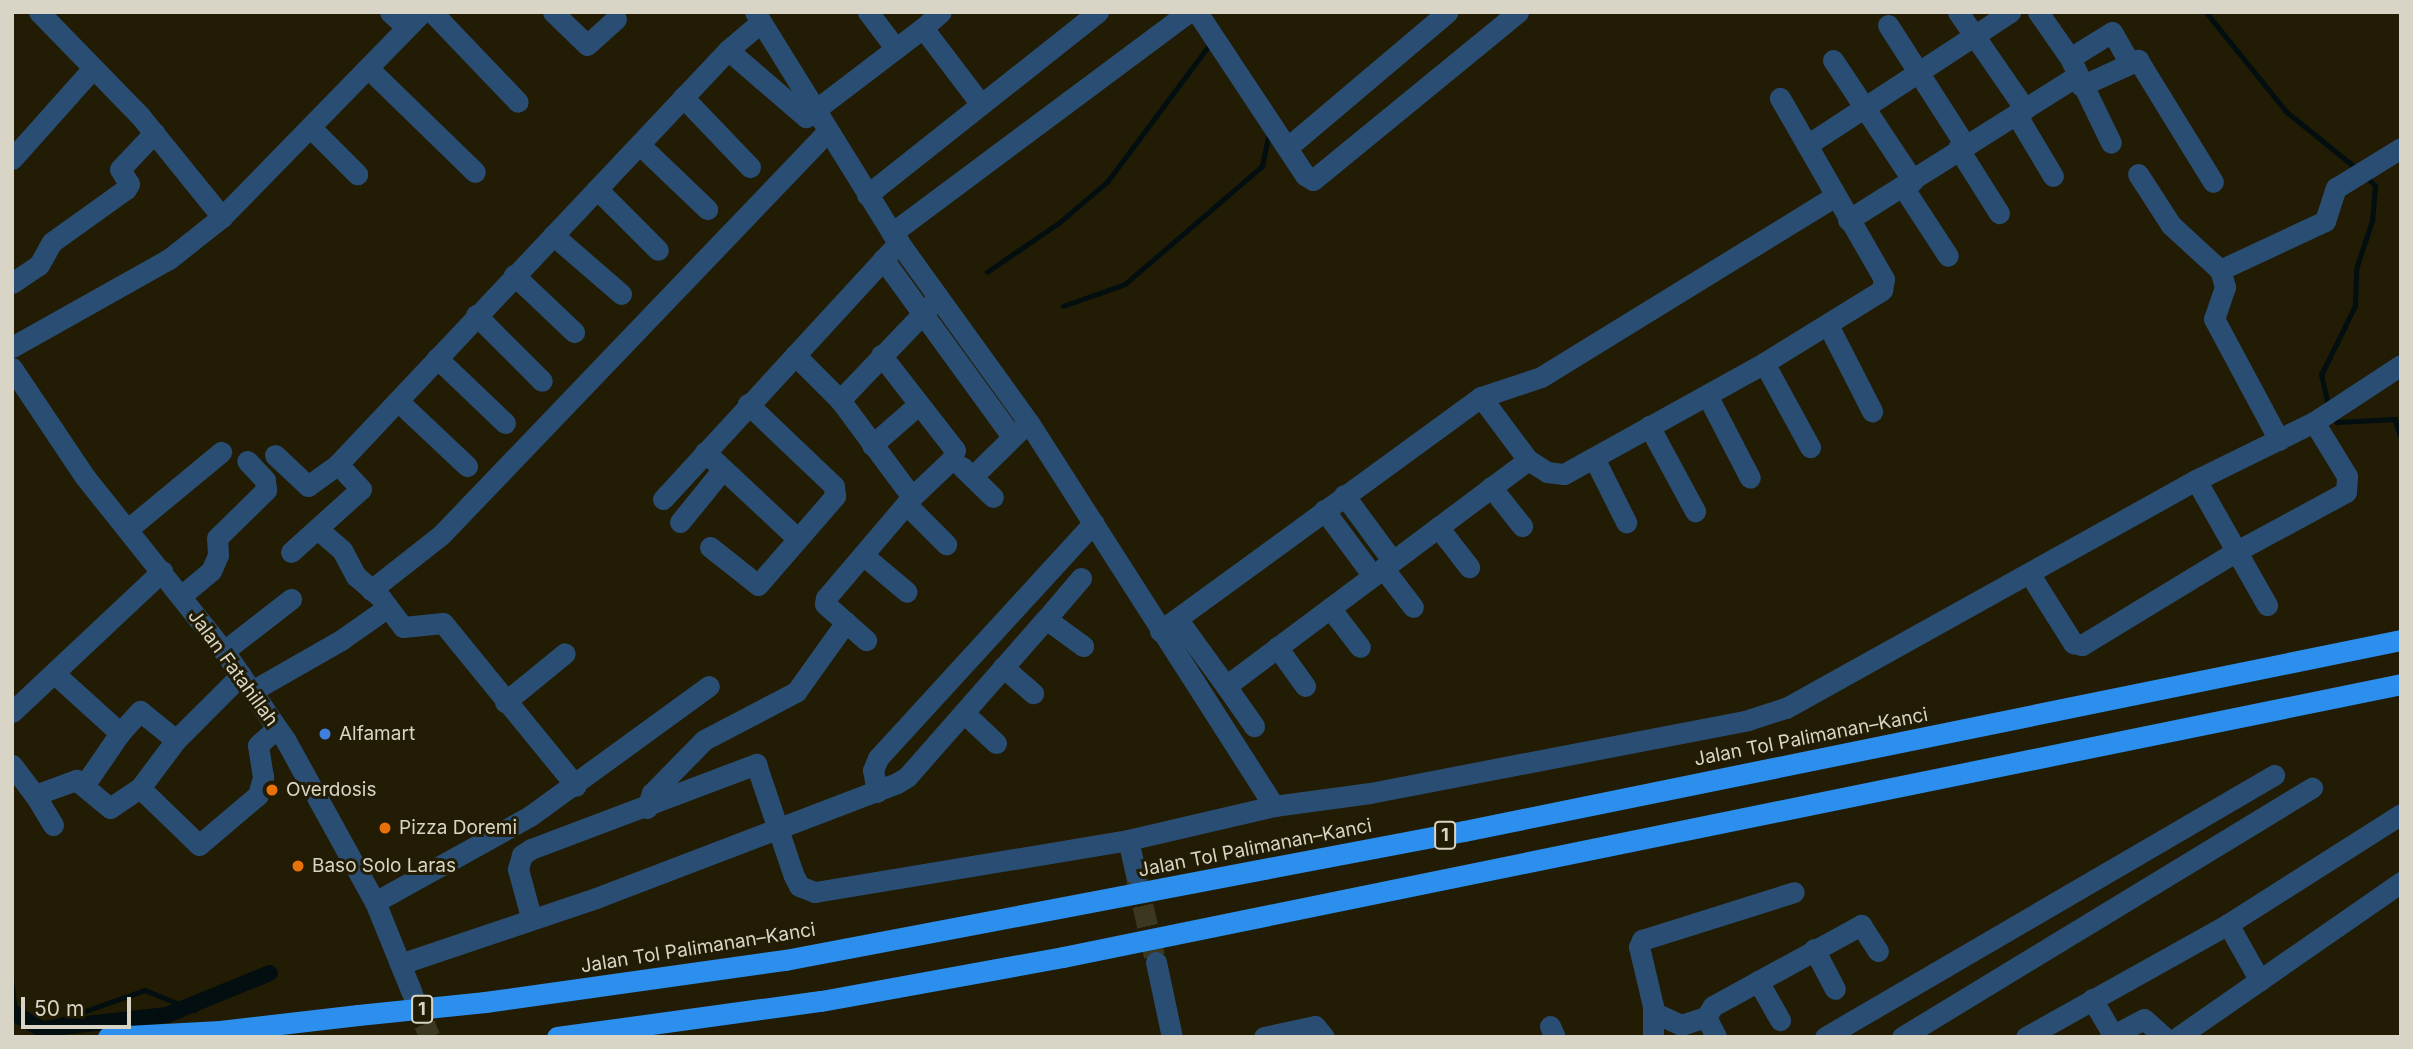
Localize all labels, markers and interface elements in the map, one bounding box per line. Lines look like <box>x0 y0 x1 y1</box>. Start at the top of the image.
street label: Jalan Fatahillah <box>183 605 283 731</box>
street label: Jalan Tol Palimanan–Kanci <box>1692 703 1930 771</box>
place label: Alfamart <box>339 723 415 745</box>
marker: Alfamart <box>317 726 333 742</box>
place label: Overdosis <box>286 779 376 801</box>
marker: Overdosis <box>264 782 280 798</box>
street label: Jalan Tol Palimanan–Kanci <box>1136 814 1374 882</box>
place label: Pizza Doremi <box>399 817 517 839</box>
marker: Pizza Doremi <box>377 820 393 836</box>
road number: 1 <box>1433 820 1457 850</box>
place label: Baso Solo Laras <box>312 855 456 877</box>
marker: Baso Solo Laras <box>290 858 306 874</box>
street label: Jalan Tol Palimanan–Kanci <box>579 918 817 978</box>
scale bar <box>24 982 135 1026</box>
road number: 1 <box>410 994 434 1024</box>
text: 50 m <box>34 996 84 1021</box>

